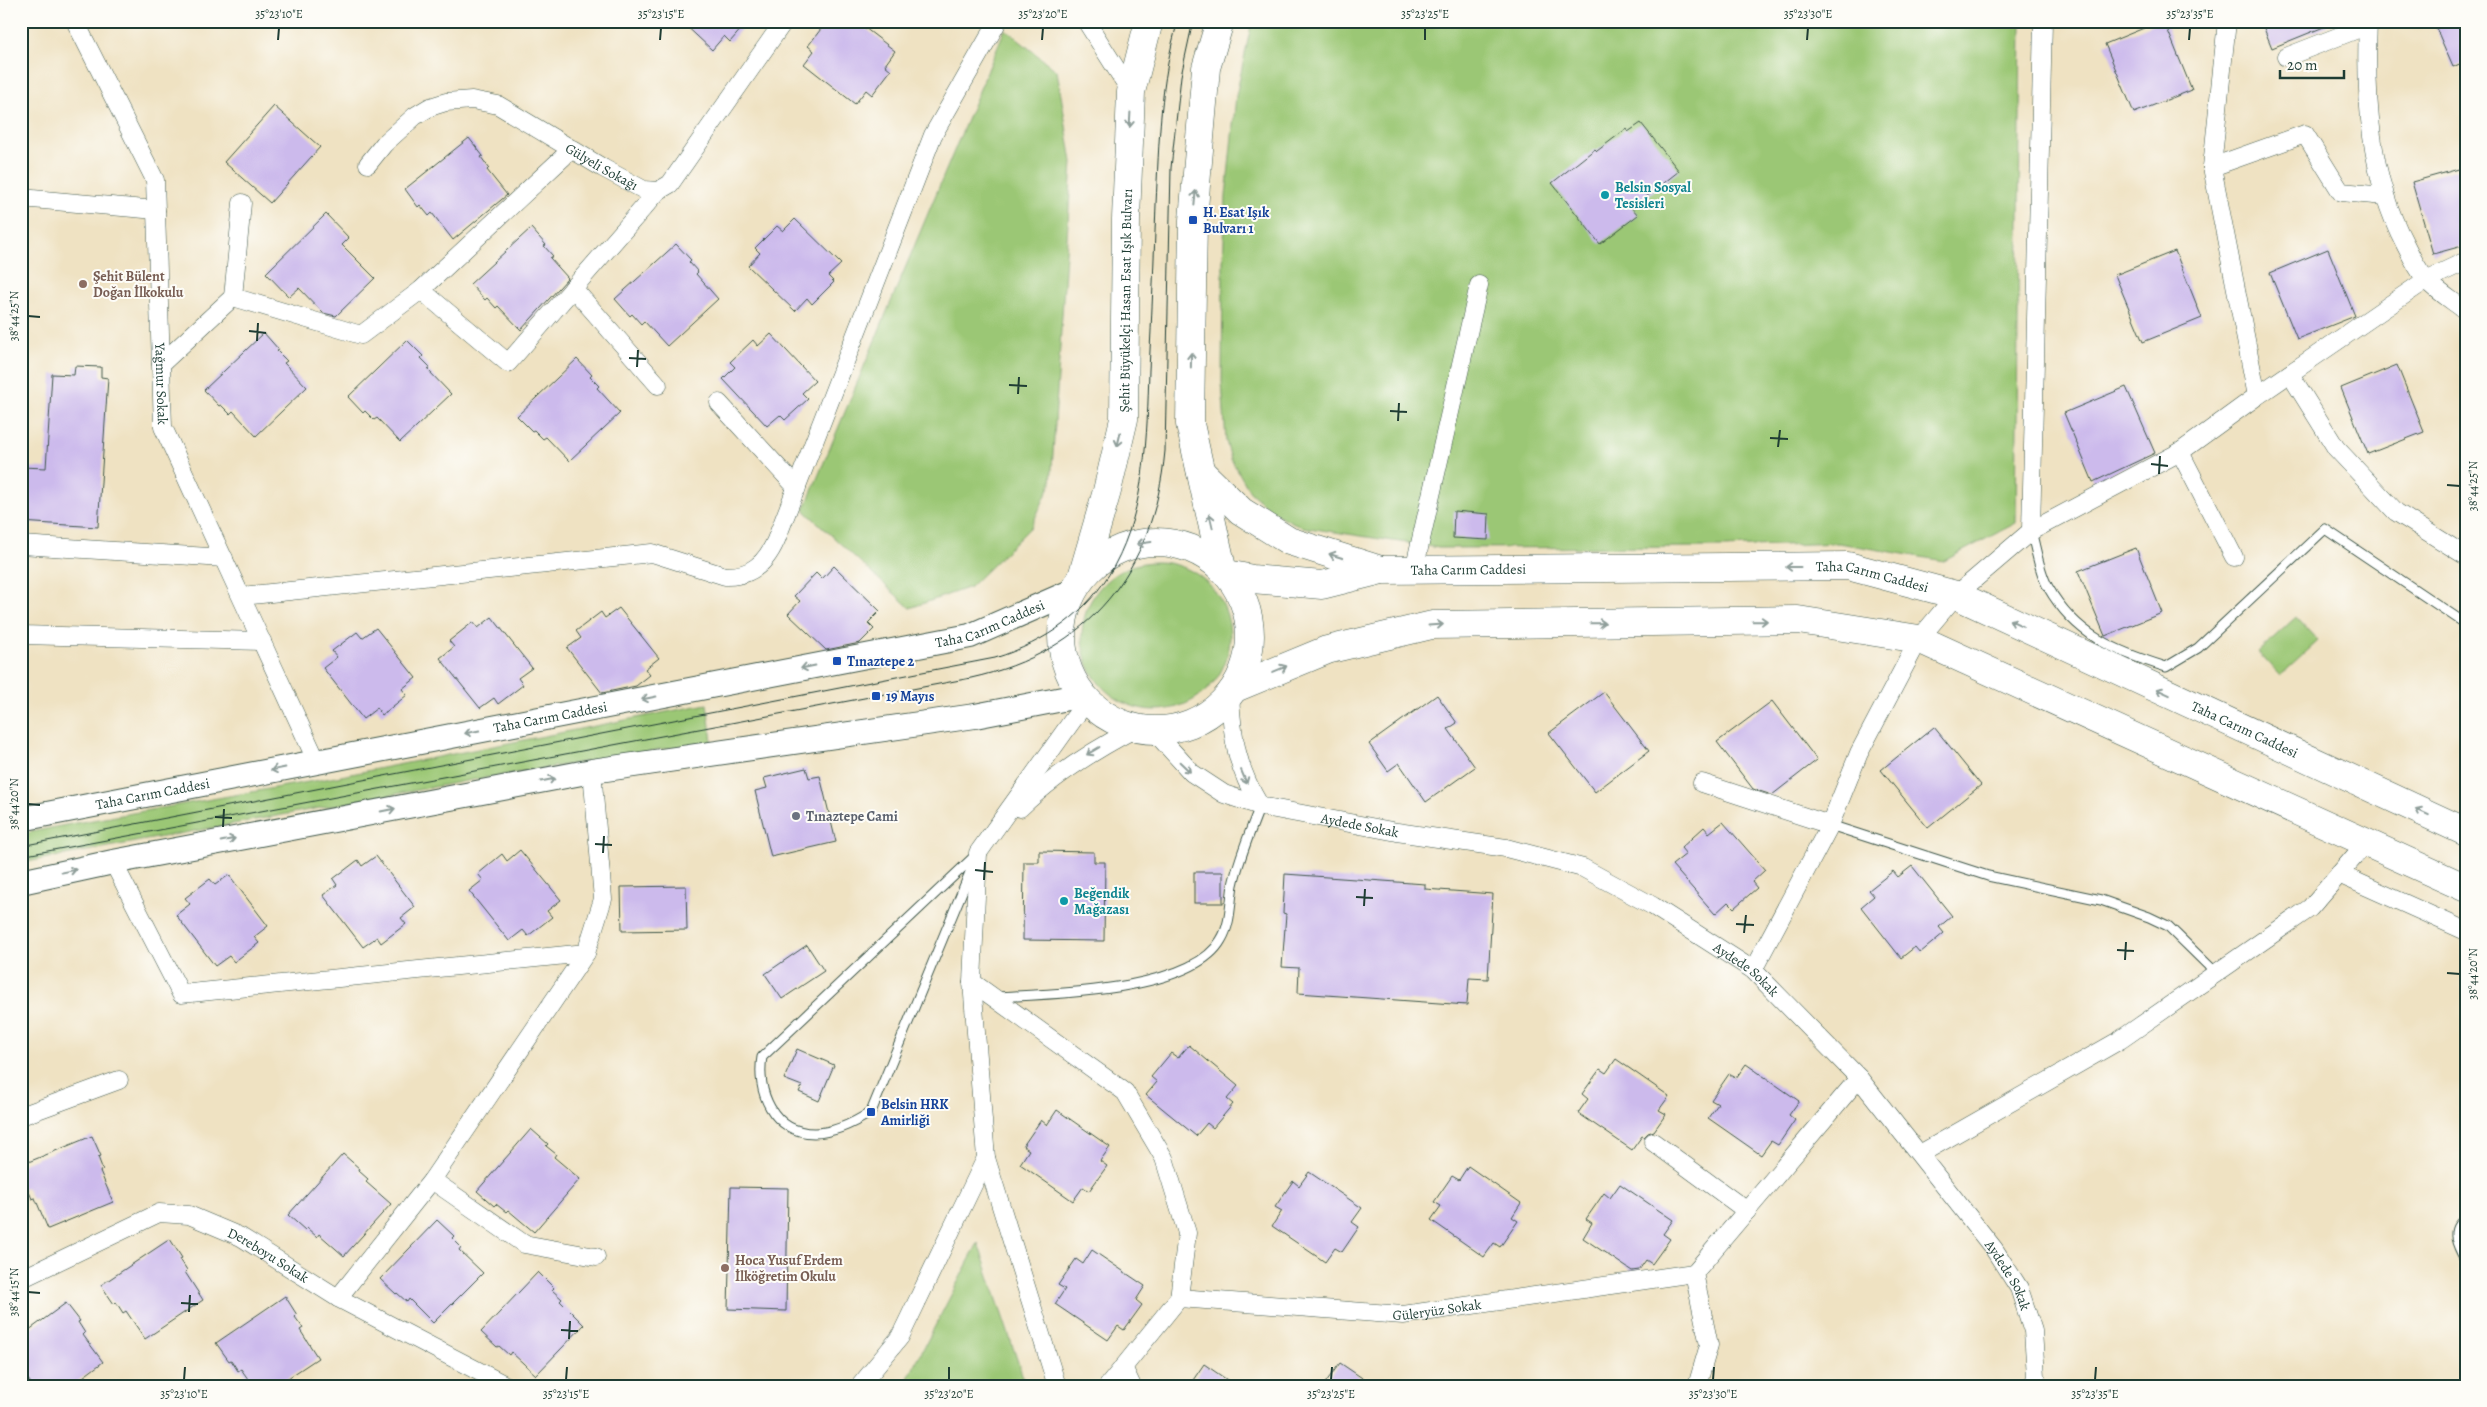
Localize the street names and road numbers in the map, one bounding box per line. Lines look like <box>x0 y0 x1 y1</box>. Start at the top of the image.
street label: Gülyeli Sokağı <box>562 139 641 195</box>
street label: Şehit Büyükelçi Hasan Esat Işık Bulvarı <box>1115 188 1137 413</box>
street label: Yağmur Sokak <box>150 342 172 425</box>
street label: Taha Carım Caddesi <box>1816 557 1931 597</box>
street label: Taha Carım Caddesi <box>1411 560 1526 580</box>
street label: Taha Carım Caddesi <box>934 596 1048 652</box>
street label: Taha Carım Caddesi <box>492 697 609 738</box>
street label: Taha Carım Caddesi <box>2188 697 2301 763</box>
street label: Taha Carım Caddesi <box>94 774 211 814</box>
street label: Aydede Sokak <box>1318 809 1400 842</box>
street label: Aydede Sokak <box>1709 938 1783 1001</box>
street label: Dereboyu Sokak <box>224 1223 312 1287</box>
street label: Aydede Sokak <box>1980 1235 2035 1313</box>
street label: Güleryüz Sokak <box>1392 1295 1483 1325</box>

